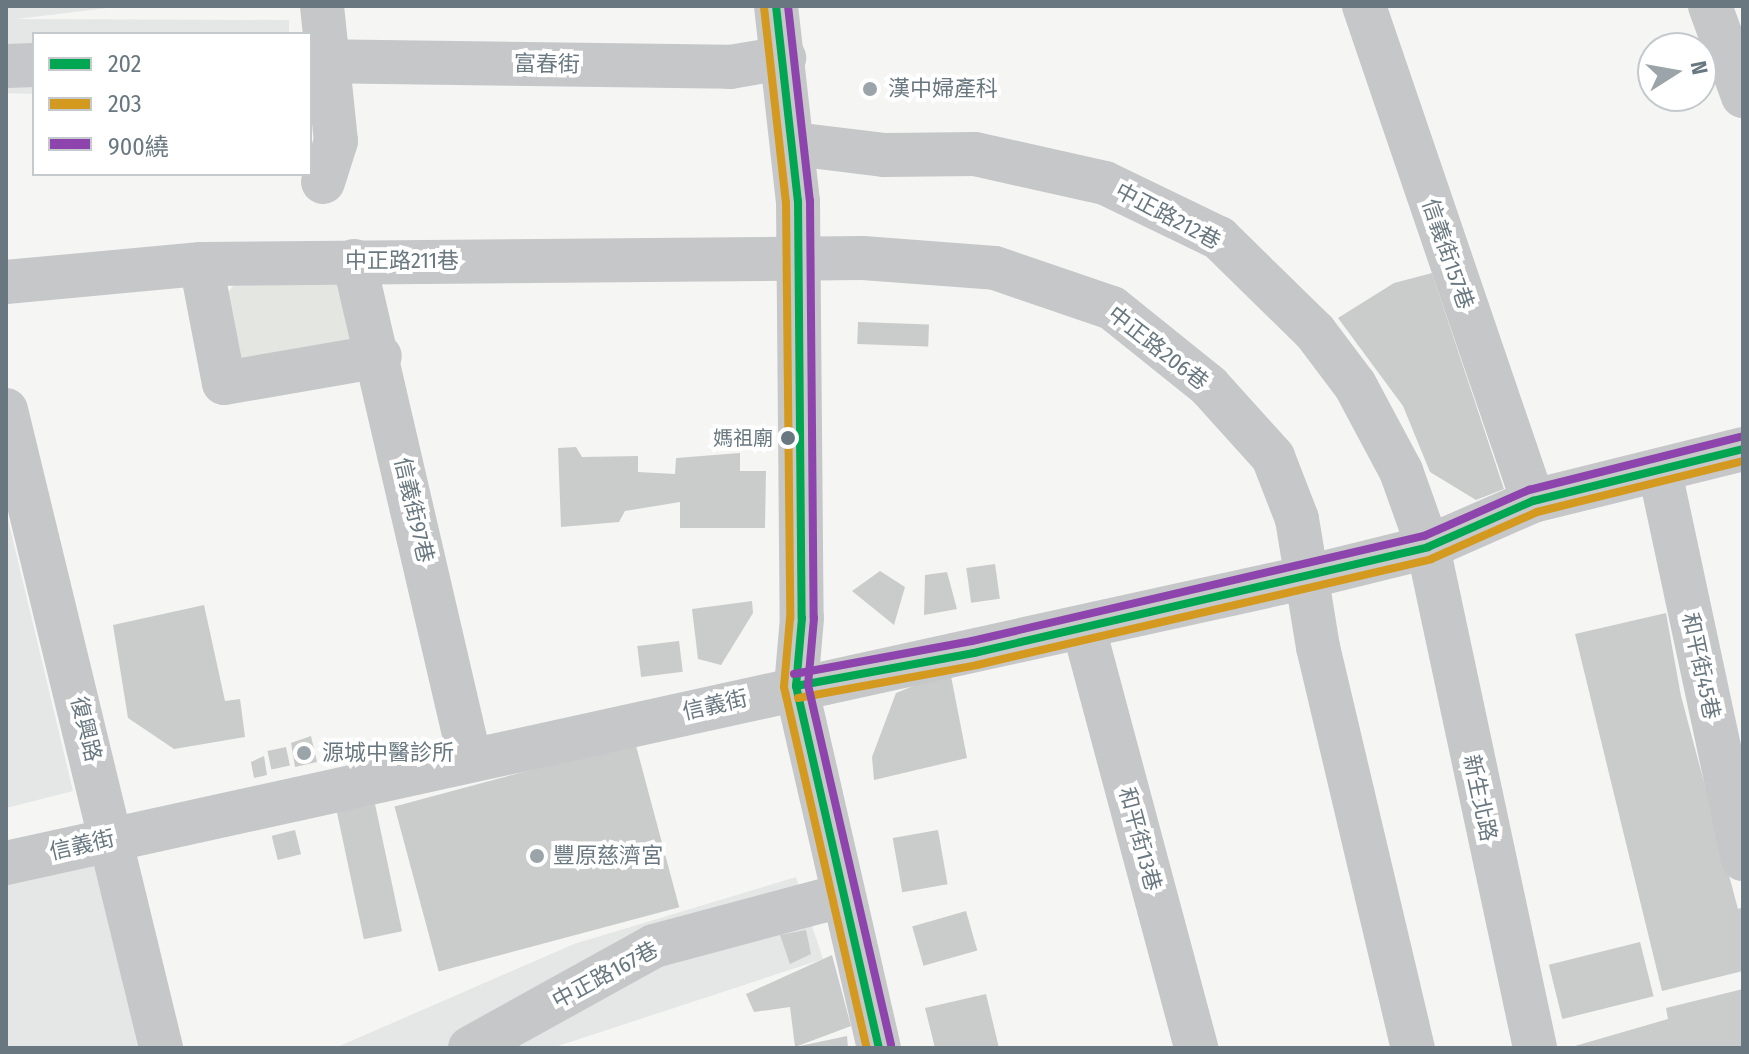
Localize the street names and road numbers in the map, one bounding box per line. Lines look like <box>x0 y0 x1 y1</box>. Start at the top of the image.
street label: 富春街 <box>514 50 580 78</box>
street label: 中正路212巷 <box>1111 177 1225 255</box>
street label: 信義街157巷 <box>1417 195 1479 313</box>
street label: 中正路211巷 <box>345 248 459 274</box>
street label: 中正路206巷 <box>1103 301 1213 395</box>
street label: 信義街97巷 <box>389 455 439 565</box>
street label: 和平街45巷 <box>1677 610 1725 722</box>
street label: 信義街 <box>680 685 750 725</box>
street label: 復興路 <box>65 694 107 764</box>
street label: 新生北路 <box>1458 752 1502 844</box>
street label: 和平街13巷 <box>1113 784 1167 894</box>
street label: 信義街 <box>47 825 117 865</box>
street label: 中正路167巷 <box>548 936 662 1014</box>

